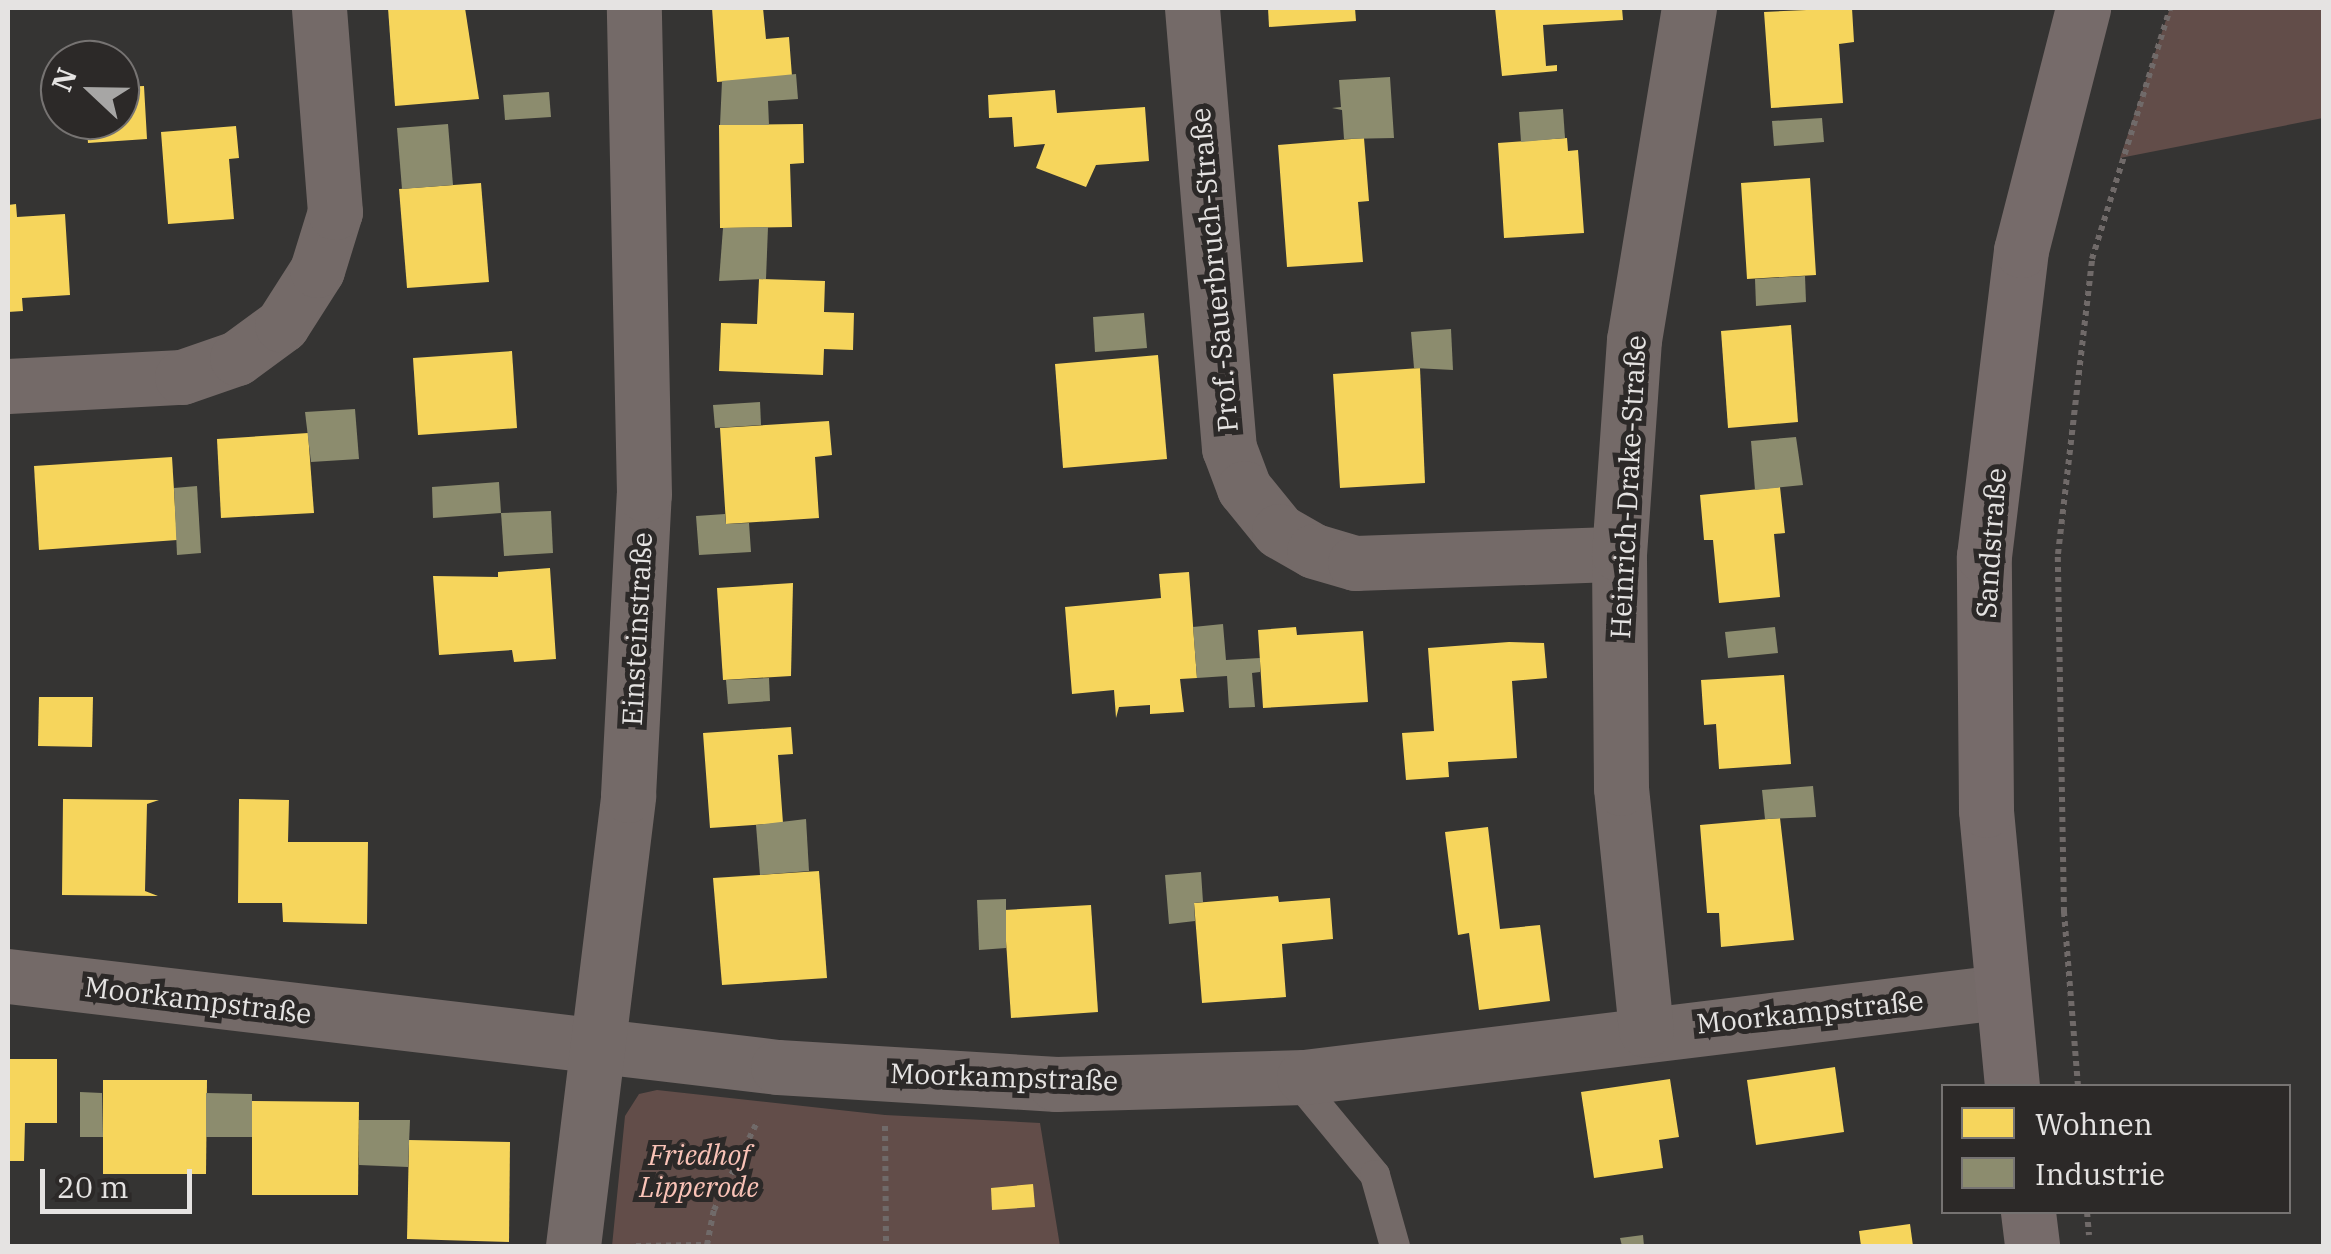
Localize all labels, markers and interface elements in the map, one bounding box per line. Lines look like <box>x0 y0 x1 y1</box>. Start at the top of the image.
north arrow <box>40 40 140 140</box>
text: N <box>42 62 85 97</box>
street label: Prof.-Sauerbruch-Straße <box>1183 106 1245 434</box>
street label: Heinrich-Drake-Straße <box>1603 334 1653 640</box>
street label: Sandstraße <box>1969 467 2013 619</box>
street label: Einsteinstraße <box>615 531 659 727</box>
street label: Moorkampstraße <box>83 969 313 1031</box>
street label: Moorkampstraße <box>1695 983 1925 1041</box>
street label: Moorkampstraße <box>889 1056 1119 1098</box>
legend <box>1941 1084 2291 1214</box>
text: Wohnen <box>2035 1104 2153 1143</box>
park label: Friedhof Lipperode <box>639 1138 759 1204</box>
scale bar <box>45 1149 198 1211</box>
text: Industrie <box>2035 1154 2165 1193</box>
text: 20 m <box>57 1167 129 1206</box>

